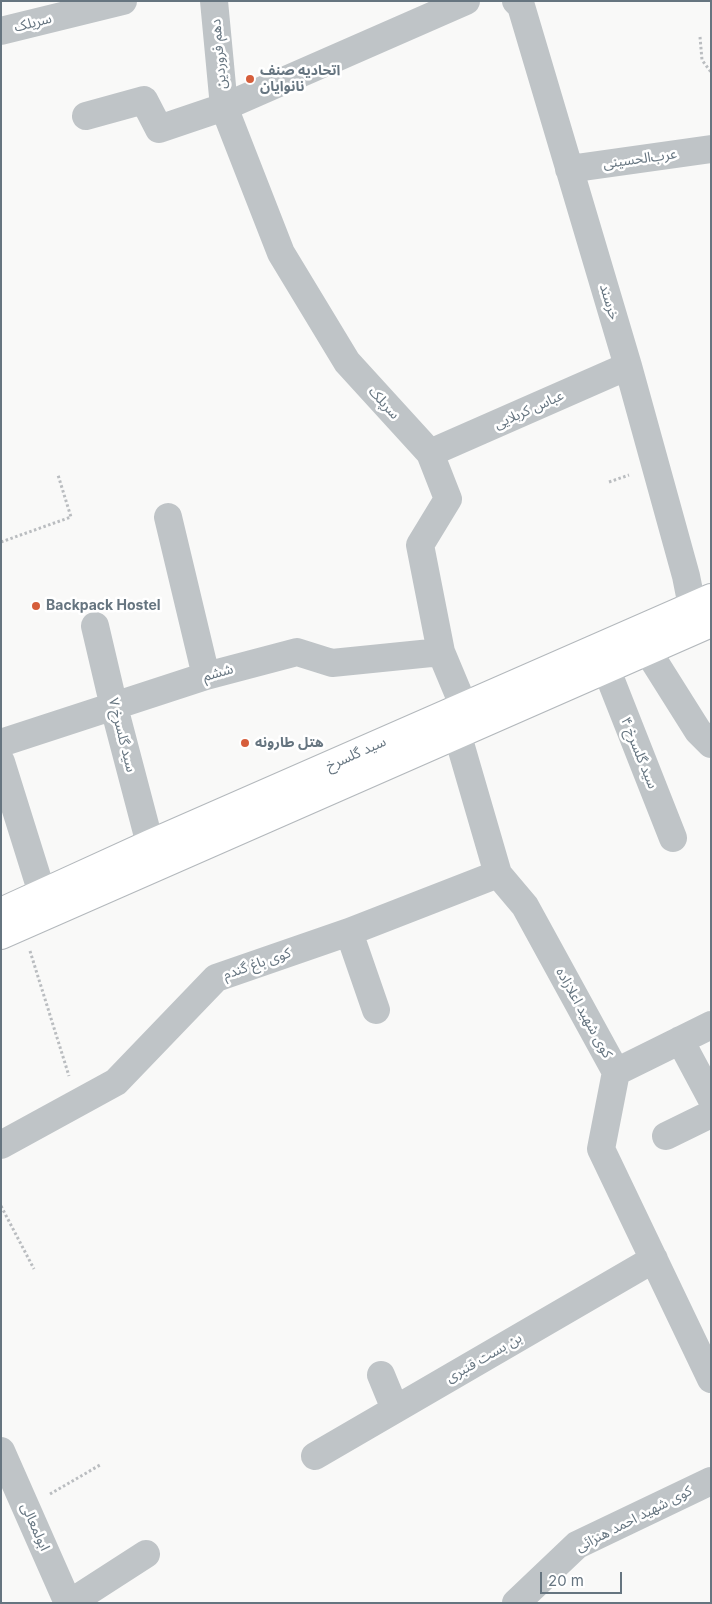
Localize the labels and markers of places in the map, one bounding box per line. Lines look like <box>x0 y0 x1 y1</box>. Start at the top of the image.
place label: اتحادیه صنف نانوایان <box>260 63 340 95</box>
marker: اتحادیه صنف نانوایان <box>244 73 256 85</box>
place label: Backpack Hostel <box>46 598 161 614</box>
marker: Backpack Hostel <box>30 600 42 612</box>
place label: هتل طارونه <box>255 735 324 751</box>
marker: هتل طارونه <box>239 737 251 749</box>

